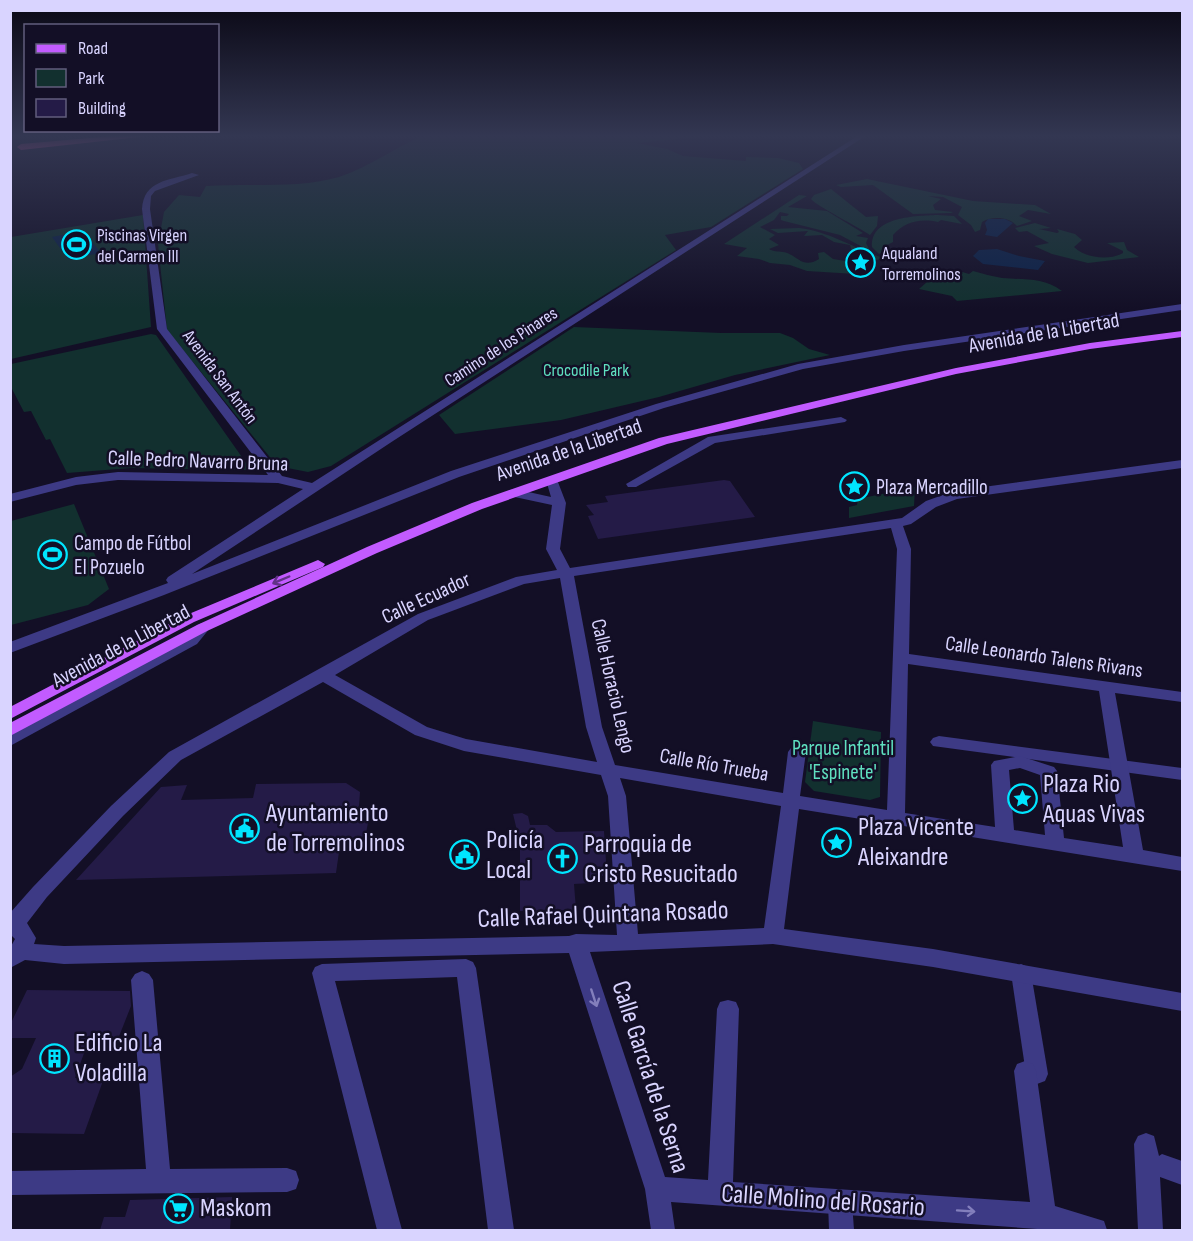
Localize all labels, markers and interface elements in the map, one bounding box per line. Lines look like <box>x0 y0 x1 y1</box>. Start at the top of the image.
legend <box>24 24 219 132</box>
text: Road <box>78 38 108 59</box>
text: Park <box>78 68 104 89</box>
text: Building <box>78 98 126 119</box>
place label: Piscinas Virgen del Carmen III <box>97 225 187 267</box>
sports icon: Piscinas Virgen del Carmen III <box>60 229 92 261</box>
place label: Aqualand Torremolinos <box>881 243 961 285</box>
place icon: Aqualand Torremolinos <box>845 247 877 279</box>
street label: Camino de los Pinares <box>441 303 561 391</box>
street label: Avenida de la Libertad <box>966 307 1121 359</box>
street label: Avenida San Antón <box>177 325 262 428</box>
park label: Crocodile Park <box>543 360 629 381</box>
street label: Avenida de la Libertad <box>492 413 645 487</box>
street label: Calle Pedro Navarro Bruna <box>107 445 289 477</box>
place icon: Plaza Mercadillo <box>839 471 871 503</box>
place label: Plaza Mercadillo <box>876 475 988 500</box>
place label: Campo de Fútbol El Pozuelo <box>74 531 191 580</box>
sports icon: Campo de Fútbol El Pozuelo <box>37 539 69 571</box>
street label: Calle Ecuador <box>378 567 474 629</box>
one-way arrow <box>272 575 290 586</box>
street label: Avenida de la Libertad <box>47 599 194 693</box>
street label: Calle Horacio Lengo <box>585 616 641 756</box>
street label: Calle Leonardo Talens Rivans <box>944 631 1144 683</box>
park label: Parque Infantil 'Espinete' <box>792 736 894 785</box>
street label: Calle Río Trueba <box>658 743 770 787</box>
place label: Plaza Rio Aquas Vivas <box>1042 769 1145 830</box>
place icon: Plaza Rio Aquas Vivas <box>1006 783 1038 815</box>
place label: Ayuntamiento de Torremolinos <box>265 798 405 859</box>
public building icon: Ayuntamiento de Torremolinos <box>229 812 261 844</box>
place label: Plaza Vicente Aleixandre <box>857 812 974 873</box>
place label: Policía Local <box>486 825 543 886</box>
place icon: Plaza Vicente Aleixandre <box>821 826 853 858</box>
place label: Parroquia de Cristo Resucitado <box>584 829 738 890</box>
public building icon: Policía Local <box>449 839 481 871</box>
church icon: Parroquia de Cristo Resucitado <box>547 843 579 875</box>
street label: Calle Rafael Quintana Rosado <box>477 895 729 935</box>
street label: Calle García de la Serna <box>604 977 696 1177</box>
one-way arrow <box>590 988 601 1007</box>
place label: Edificio La Voladilla <box>75 1028 162 1089</box>
building icon: Edificio La Voladilla <box>38 1042 70 1074</box>
street label: Calle Molino del Rosario <box>720 1178 926 1224</box>
supermarket icon: Maskom <box>163 1192 195 1224</box>
place label: Maskom <box>200 1193 272 1224</box>
one-way arrow <box>956 1206 976 1217</box>

